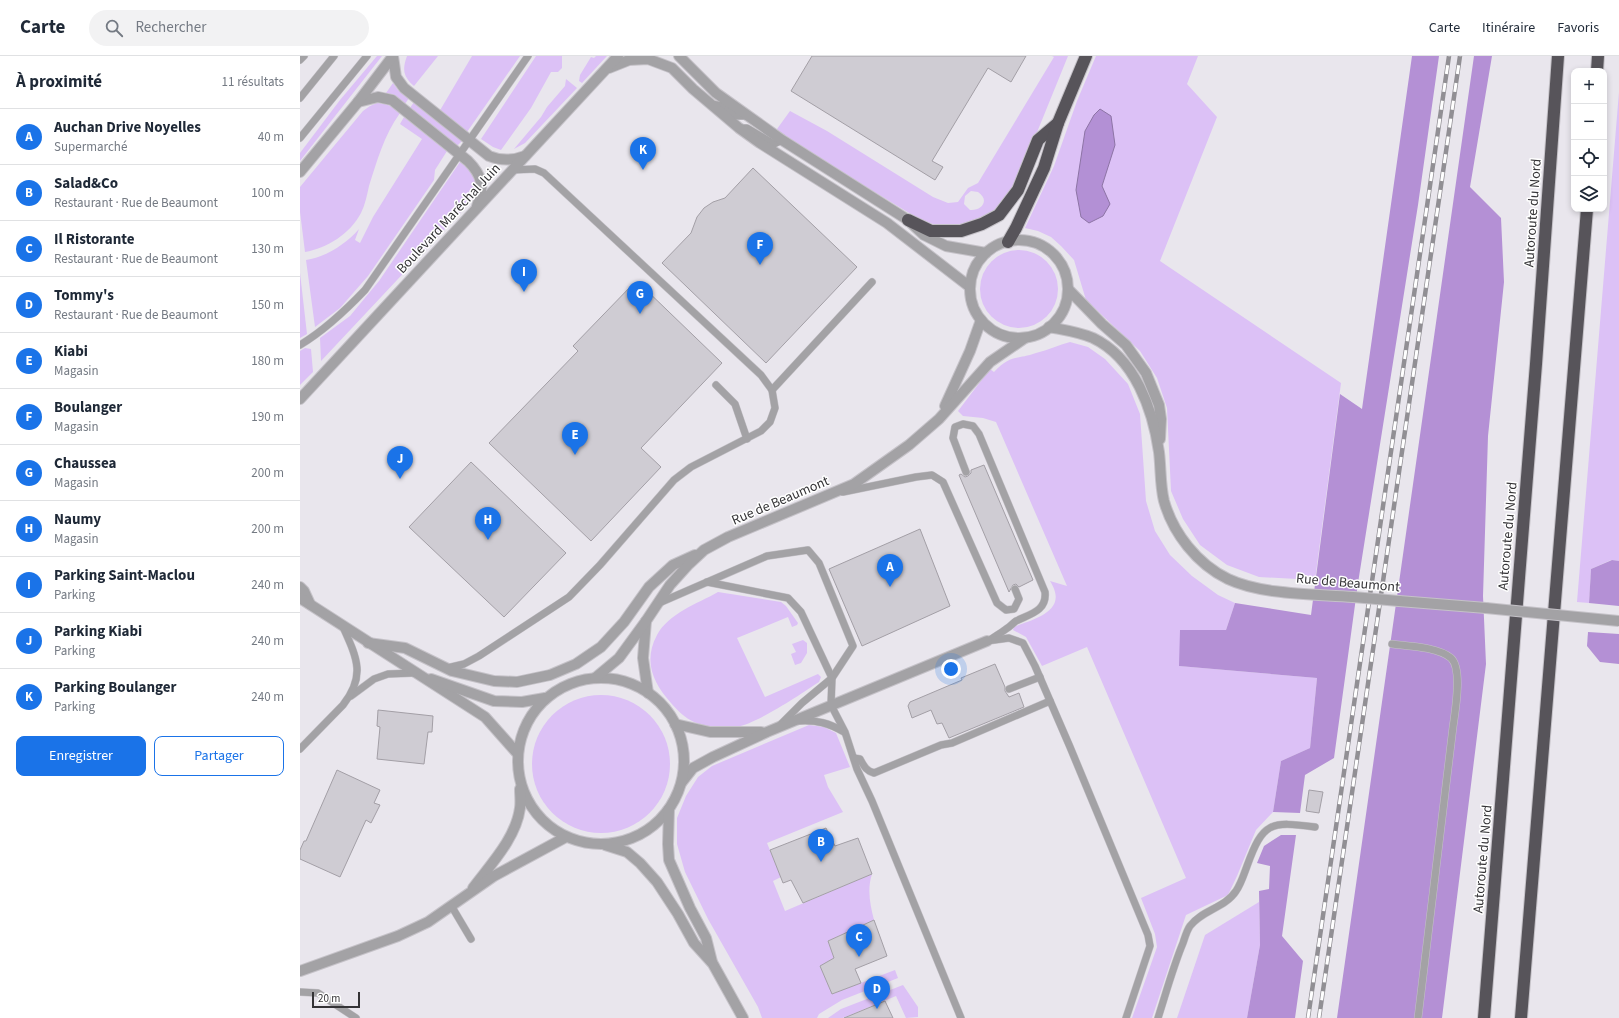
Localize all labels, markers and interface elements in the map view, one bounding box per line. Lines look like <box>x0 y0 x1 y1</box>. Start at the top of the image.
search box <box>89 10 369 46</box>
text: Carte <box>20 14 65 41</box>
icon: search <box>103 17 125 39</box>
text: Rechercher <box>135 17 206 38</box>
text: Carte <box>1429 18 1460 38</box>
text: Itinéraire <box>1482 18 1535 38</box>
text: Favoris <box>1557 18 1599 38</box>
map controls <box>1571 68 1607 212</box>
button: + <box>1571 68 1607 104</box>
text: À proximité <box>16 70 102 94</box>
text: 11 résultats <box>222 73 284 91</box>
button: − <box>1571 104 1607 140</box>
text: Auchan Drive Noyelles <box>54 117 201 138</box>
text: A <box>25 128 33 146</box>
text: 40 m <box>258 128 284 146</box>
pin: K <box>630 137 656 170</box>
text: Supermarché <box>54 138 127 156</box>
button: locate <box>1571 140 1607 176</box>
street label: Autoroute du Nord <box>1519 158 1547 268</box>
street label: Boulevard Maréchal Juin <box>392 159 505 278</box>
text: Salad&Co <box>54 173 118 194</box>
button: layers <box>1571 176 1607 212</box>
text: B <box>25 184 33 202</box>
text: 100 m <box>251 184 284 202</box>
text: Restaurant · Rue de Beaumont <box>54 194 218 212</box>
text: Il Ristorante <box>54 229 135 250</box>
pin: F <box>747 232 773 265</box>
text: C <box>25 240 33 258</box>
text: 130 m <box>251 240 284 258</box>
text: Restaurant · Rue de Beaumont <box>54 250 218 268</box>
pin: I <box>511 259 537 292</box>
pin: G <box>627 281 653 314</box>
text: Tommy's <box>54 285 114 306</box>
text: D <box>25 296 33 314</box>
text: 150 m <box>251 296 284 314</box>
text: Restaurant · Rue de Beaumont <box>54 306 218 324</box>
text: Kiabi <box>54 341 88 362</box>
text: E <box>25 352 33 370</box>
text: 180 m <box>251 352 284 370</box>
text: Magasin <box>54 362 99 380</box>
text: Boulanger <box>54 397 122 418</box>
text: F <box>26 408 32 426</box>
text: 190 m <box>251 408 284 426</box>
text: Magasin <box>54 418 99 436</box>
pin: E <box>562 422 588 455</box>
pin: J <box>387 446 413 479</box>
text: Chaussea <box>54 453 117 474</box>
text: G <box>25 464 33 482</box>
text: 200 m <box>251 464 284 482</box>
street label: Rue de Beaumont <box>729 471 832 530</box>
text: Magasin <box>54 474 99 492</box>
street label: Autoroute du Nord <box>1493 481 1523 591</box>
pin: H <box>475 507 501 540</box>
text: Naumy <box>54 509 101 530</box>
text: H <box>25 520 33 538</box>
text: 200 m <box>251 520 284 538</box>
text: Magasin <box>54 530 99 548</box>
pin: A <box>877 554 903 587</box>
text: Parking Saint-Maclou <box>54 565 195 586</box>
street label: Rue de Beaumont <box>1295 568 1401 598</box>
text: I <box>27 576 31 594</box>
text: 240 m <box>251 576 284 594</box>
text: Parking <box>54 586 95 604</box>
text: Parking Kiabi <box>54 621 142 642</box>
text: J <box>26 632 32 650</box>
text: 240 m <box>251 632 284 650</box>
text: Parking <box>54 642 95 660</box>
your location <box>941 659 961 679</box>
text: Parking Boulanger <box>54 677 176 698</box>
text: K <box>25 688 33 706</box>
text: 240 m <box>251 688 284 706</box>
text: Parking <box>54 698 95 716</box>
button: Enregistrer <box>16 736 146 776</box>
button: Partager <box>154 736 284 776</box>
street label: Autoroute du Nord <box>1468 804 1498 914</box>
pin: B <box>808 829 834 862</box>
pin: C <box>846 924 872 957</box>
pin: D <box>864 976 890 1009</box>
scale bar <box>312 990 360 1009</box>
text: 20 m <box>318 991 340 1006</box>

